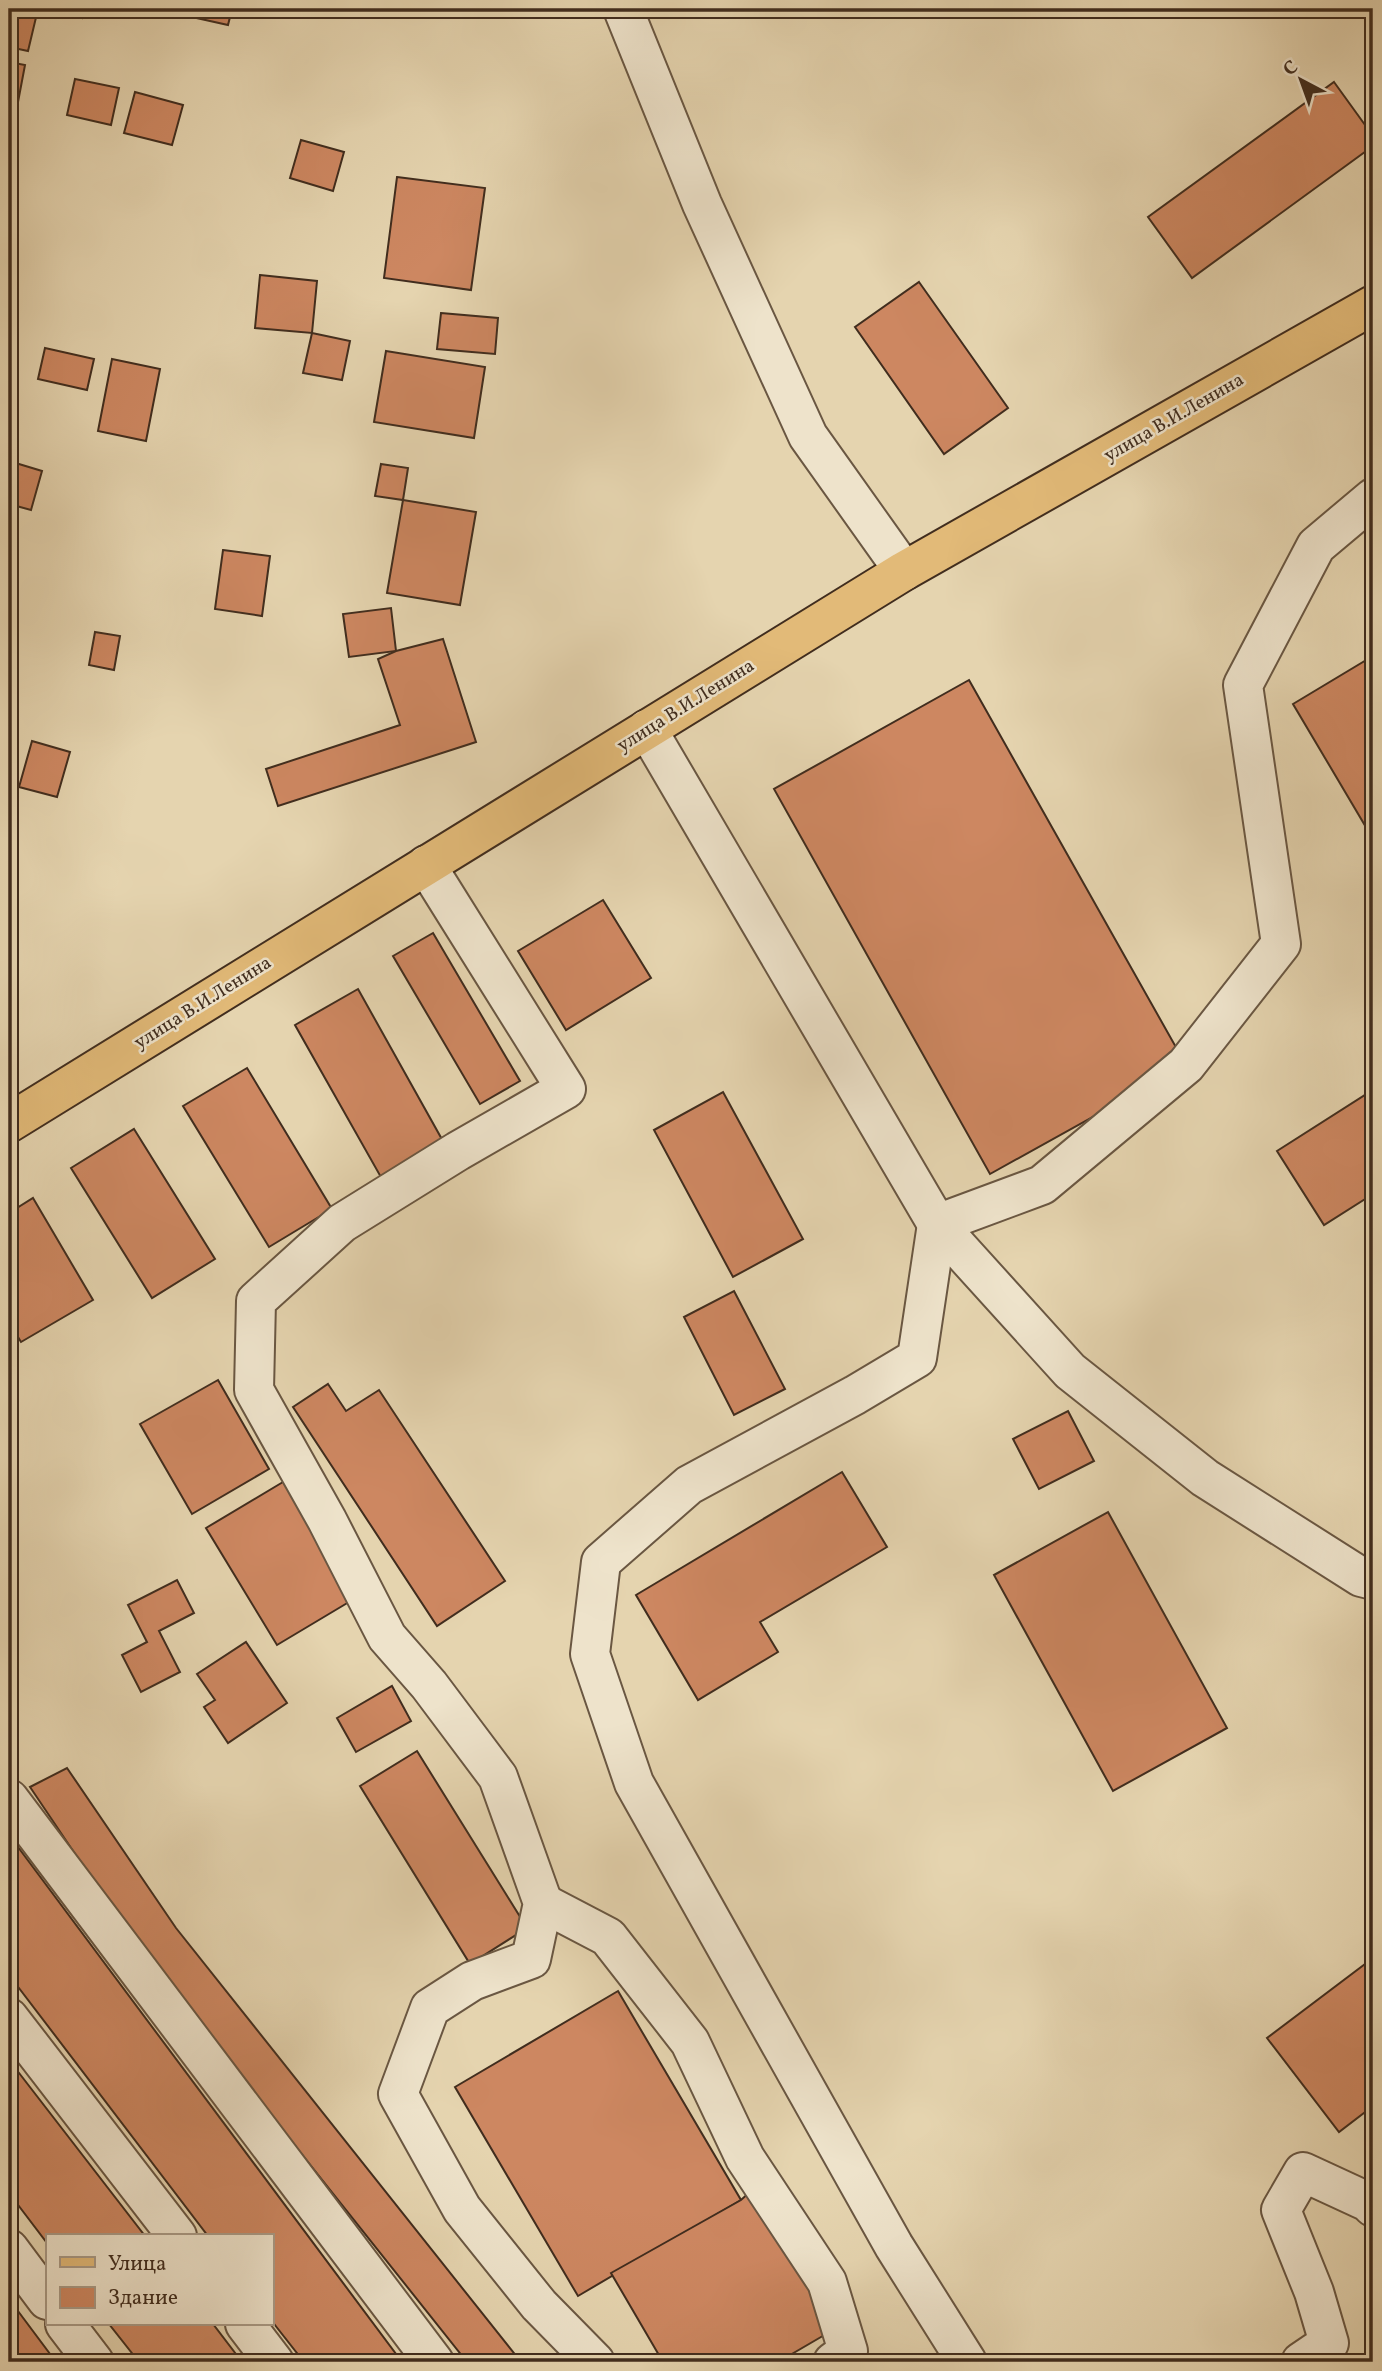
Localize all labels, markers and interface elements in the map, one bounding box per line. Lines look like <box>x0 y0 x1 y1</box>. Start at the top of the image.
north arrow <box>1266 46 1336 116</box>
text: С <box>1278 55 1304 82</box>
street label: улица В.И.Ленина <box>1099 367 1249 469</box>
street label: улица В.И.Ленина <box>612 653 760 759</box>
street label: улица В.И.Ленина <box>129 950 277 1056</box>
legend <box>46 2234 273 2326</box>
text: Улица <box>108 2250 166 2279</box>
text: Здание <box>108 2284 178 2313</box>

